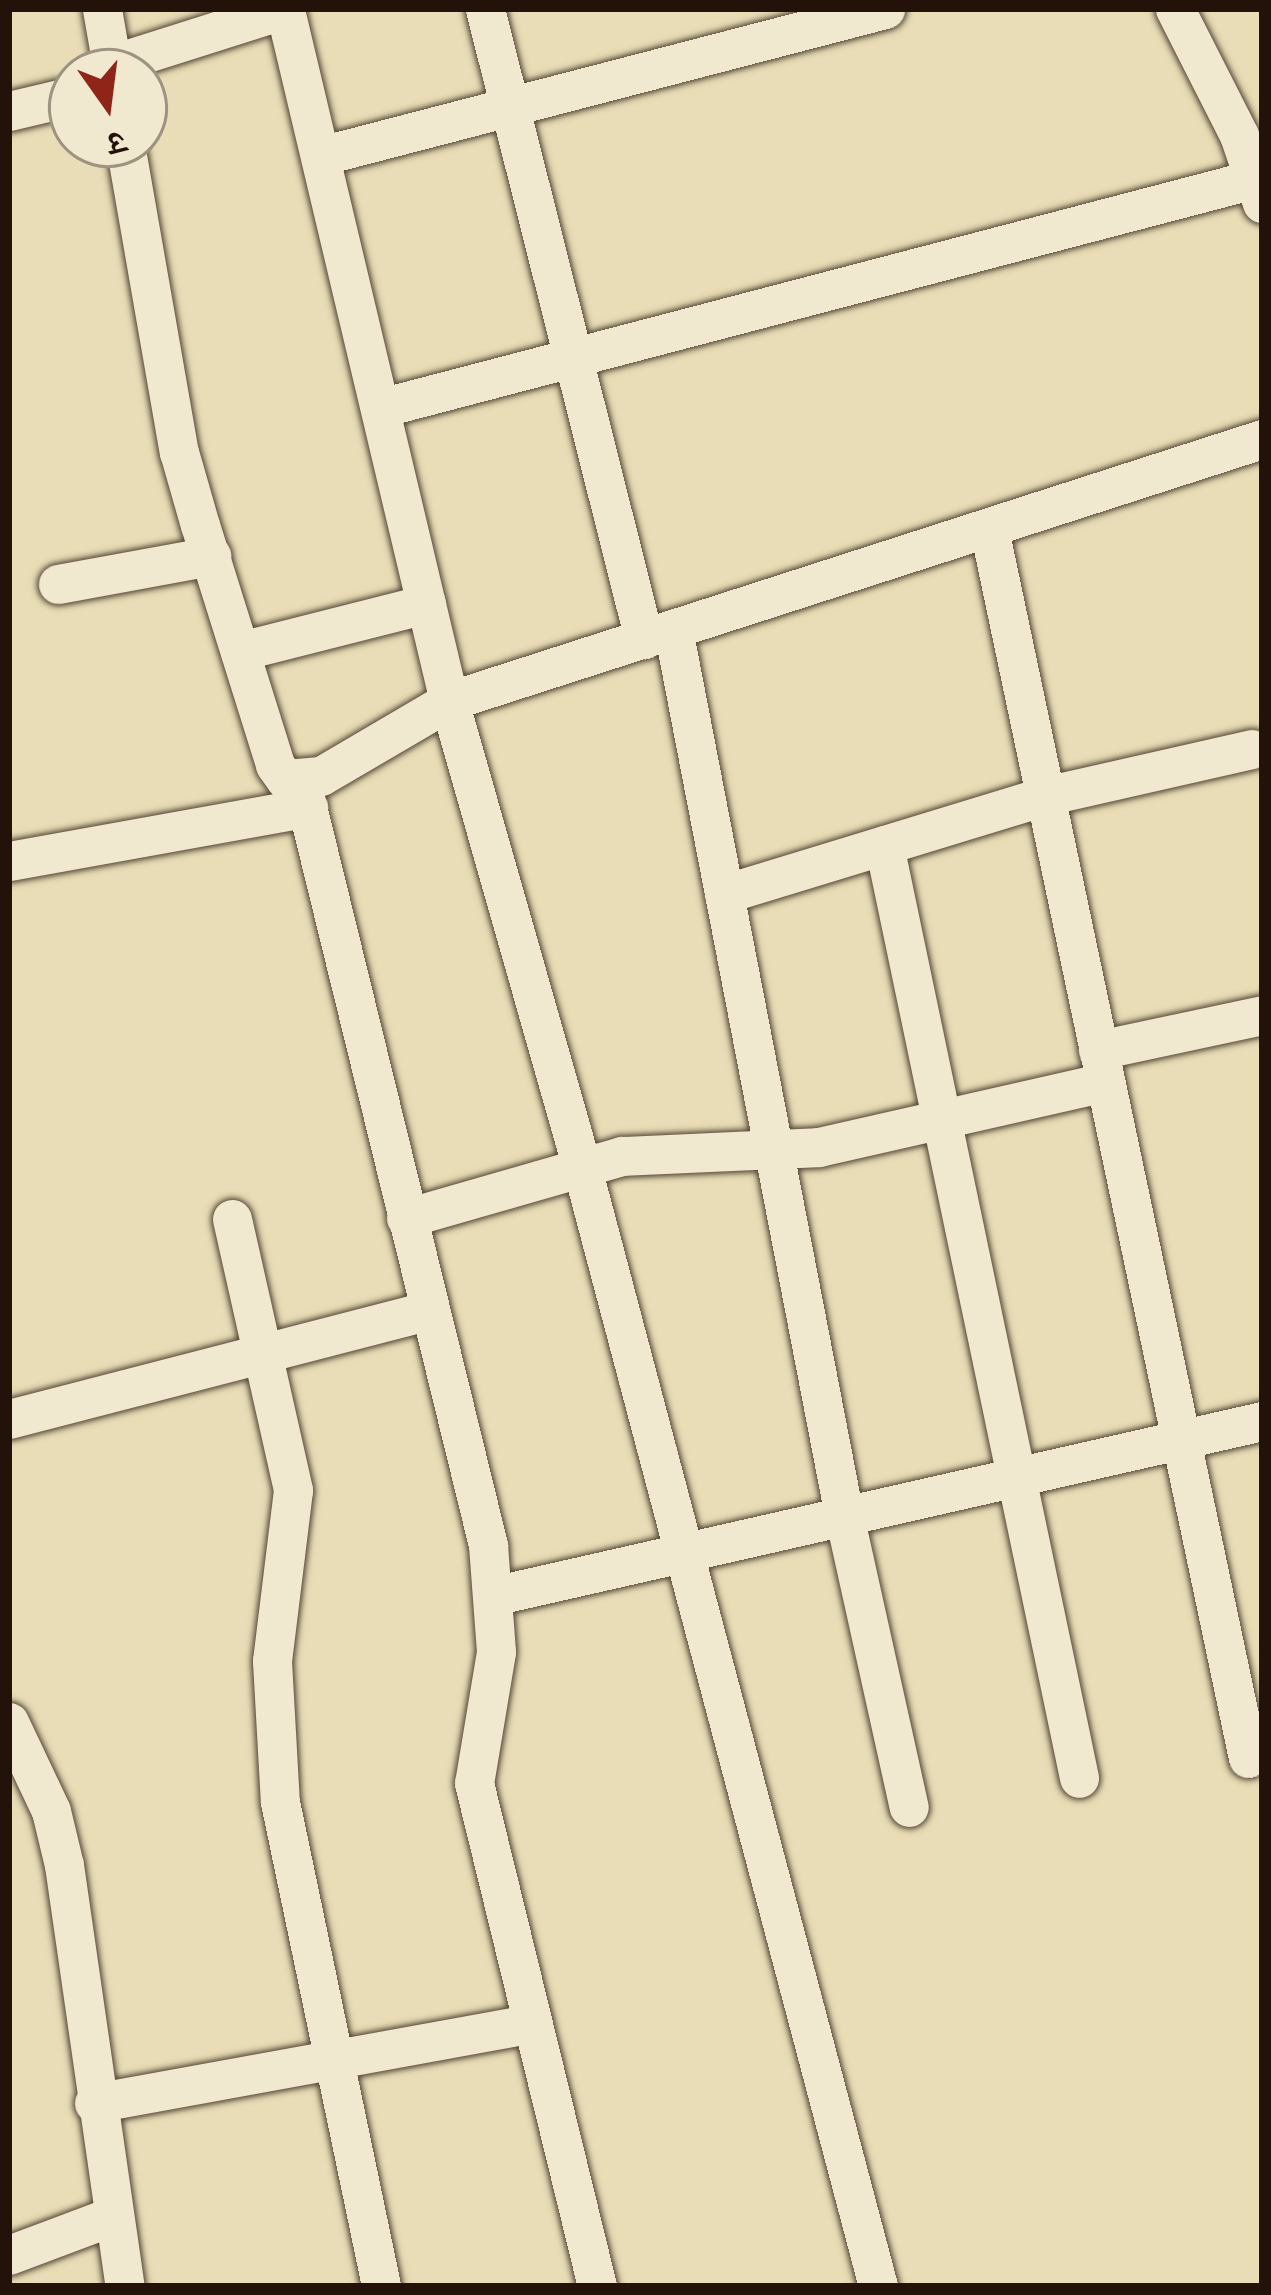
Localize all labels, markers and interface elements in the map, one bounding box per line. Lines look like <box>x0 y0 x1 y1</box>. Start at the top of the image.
north arrow <box>48 48 168 168</box>
text: उ <box>104 122 128 159</box>

